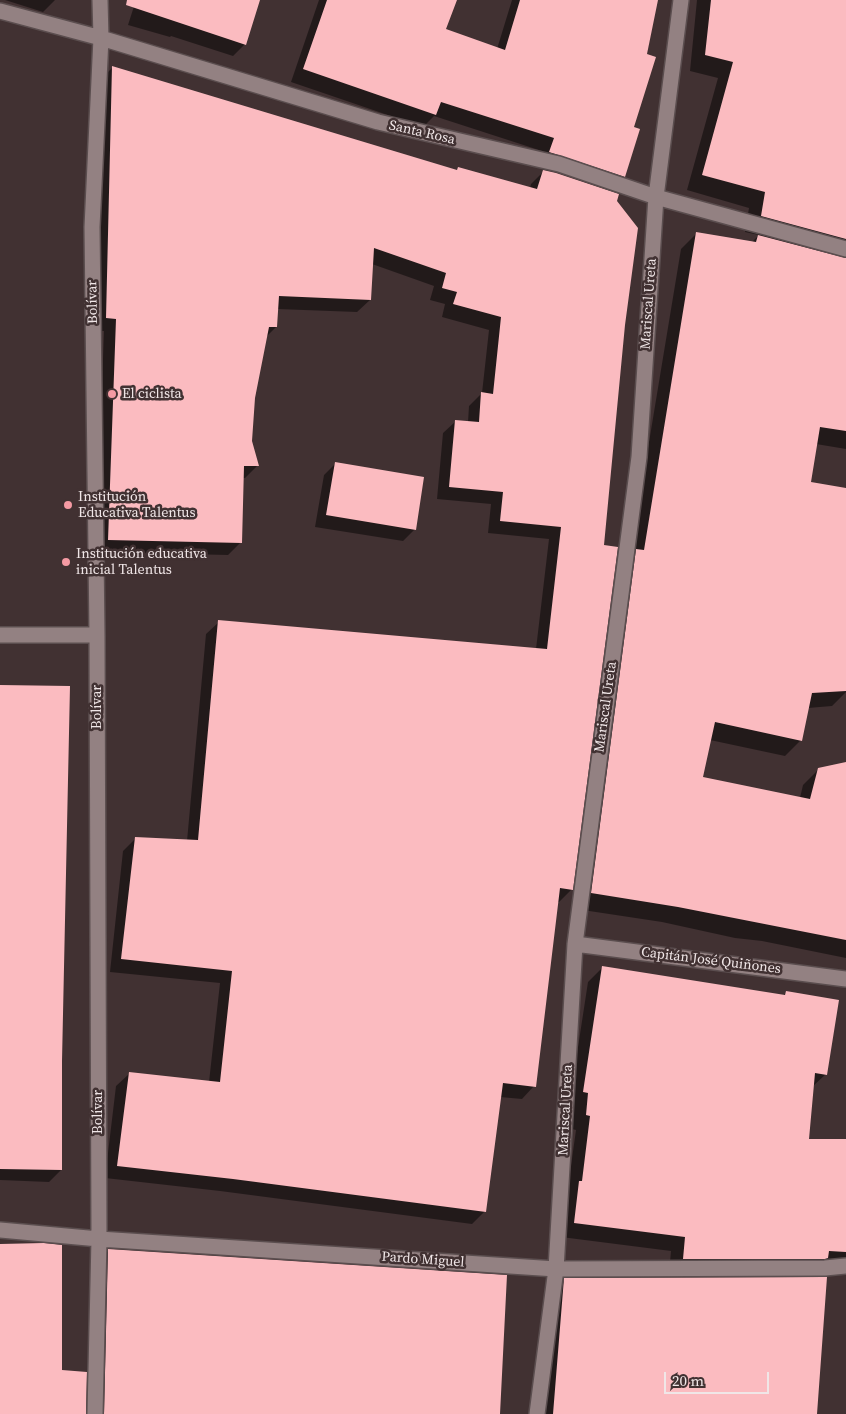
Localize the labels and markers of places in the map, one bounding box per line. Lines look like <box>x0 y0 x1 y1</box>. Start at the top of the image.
place label: El ciclista <box>122 386 182 402</box>
marker: El ciclista <box>106 388 118 400</box>
place label: Institución Educativa Talentus <box>78 489 195 522</box>
marker: Institución Educativa Talentus <box>62 499 74 511</box>
place label: Institución educativa inicial Talentus <box>76 546 207 578</box>
marker: Institución educativa inicial Talentus <box>60 556 72 568</box>

